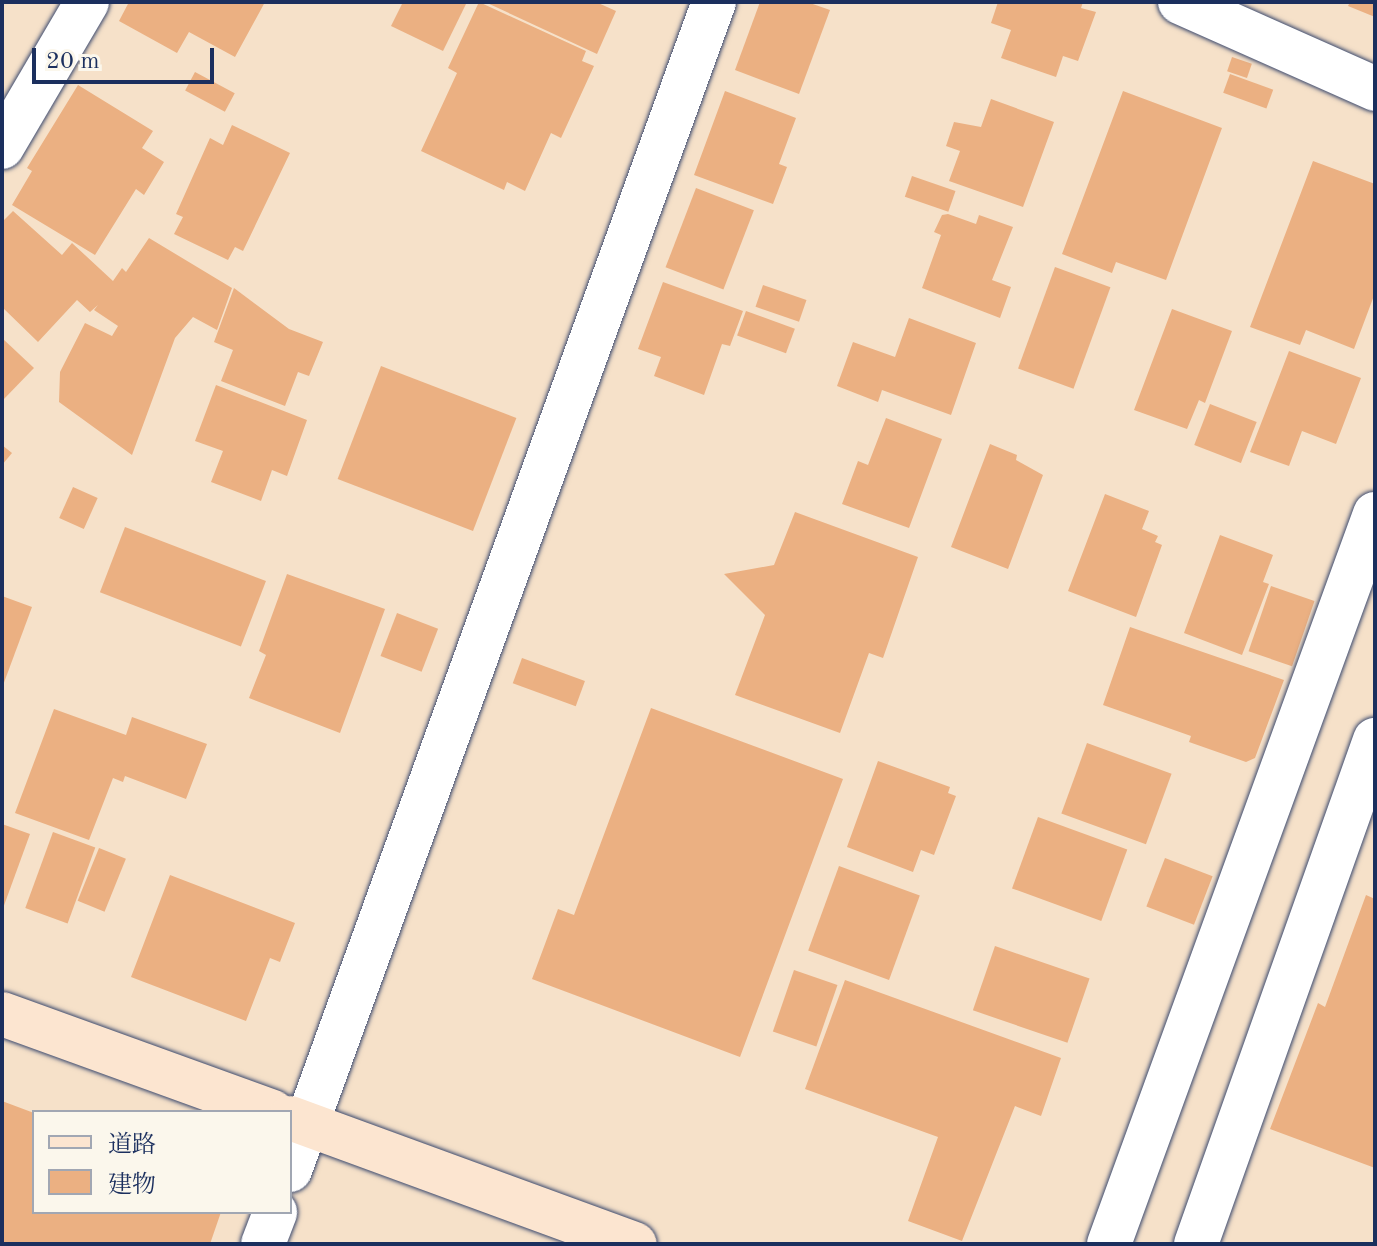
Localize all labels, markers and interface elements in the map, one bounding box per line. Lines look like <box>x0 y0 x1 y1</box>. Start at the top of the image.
scale bar <box>36 32 218 82</box>
text: 20 m <box>46 50 100 74</box>
legend <box>32 1110 292 1214</box>
text: 道路 <box>108 1134 156 1158</box>
text: 建物 <box>108 1174 156 1198</box>

